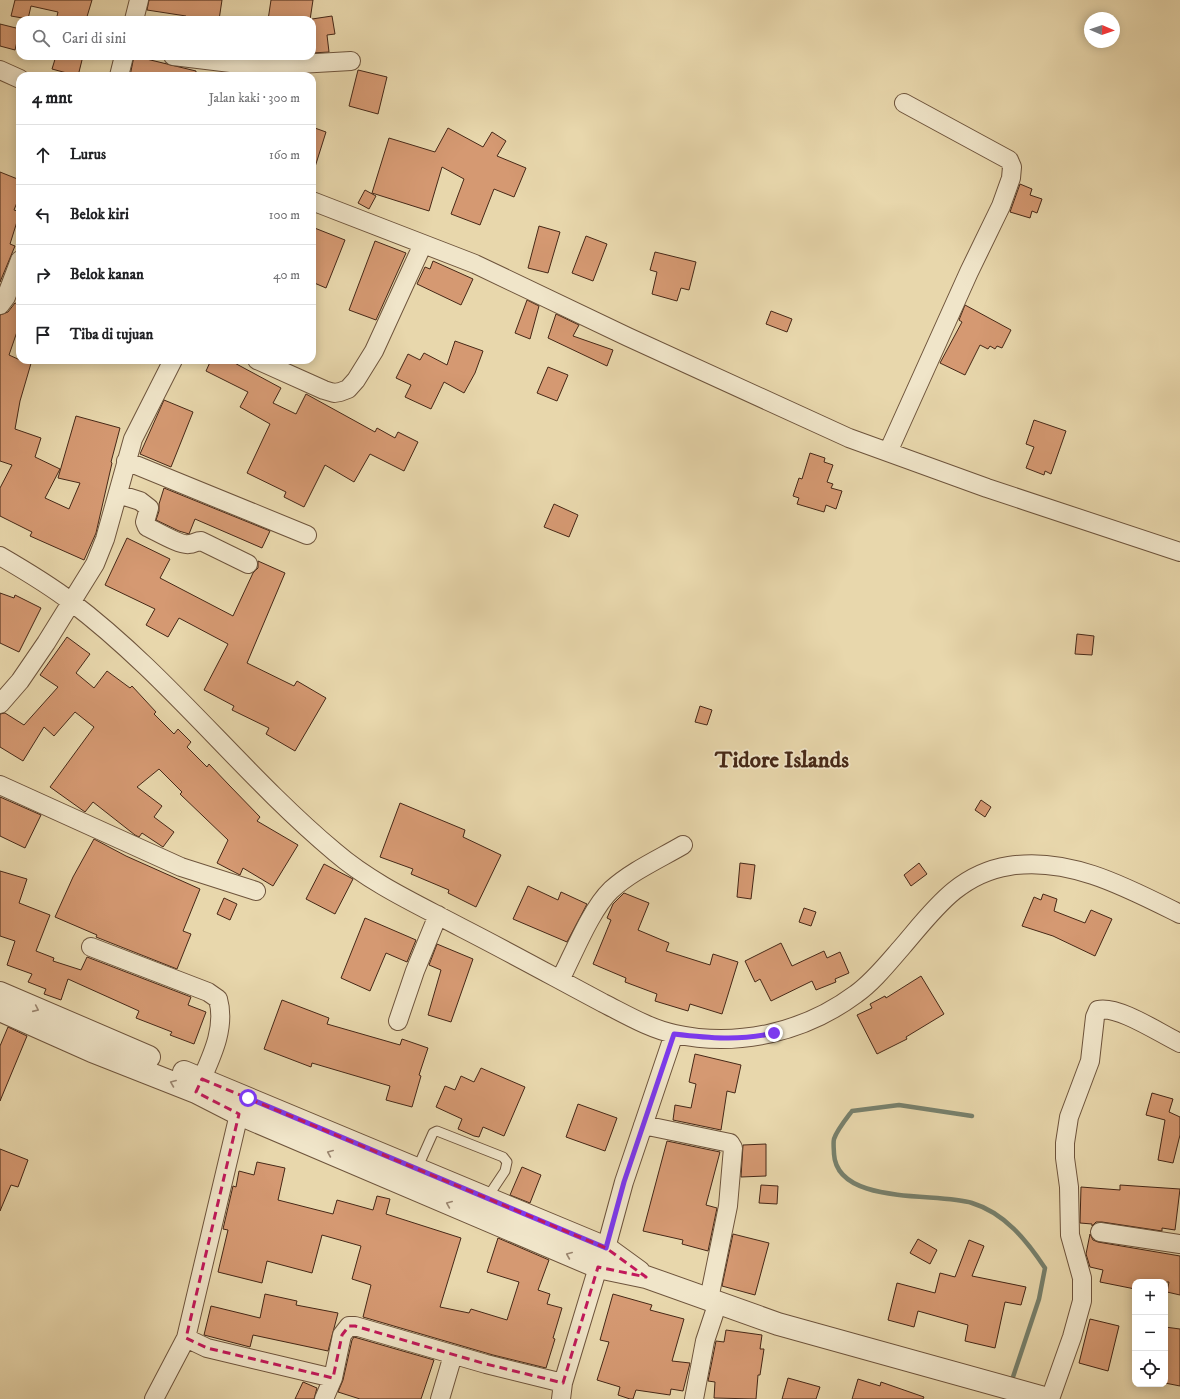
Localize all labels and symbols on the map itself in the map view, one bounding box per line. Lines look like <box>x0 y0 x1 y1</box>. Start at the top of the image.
north arrow <box>1084 12 1120 48</box>
district label: Tidore Islands <box>714 746 849 775</box>
one-way arrow <box>31 1004 39 1012</box>
route end <box>765 1024 783 1042</box>
one-way arrow <box>169 1080 177 1088</box>
route start <box>239 1089 257 1107</box>
one-way arrow <box>326 1150 334 1158</box>
one-way arrow <box>446 1200 453 1208</box>
one-way arrow <box>566 1251 573 1259</box>

